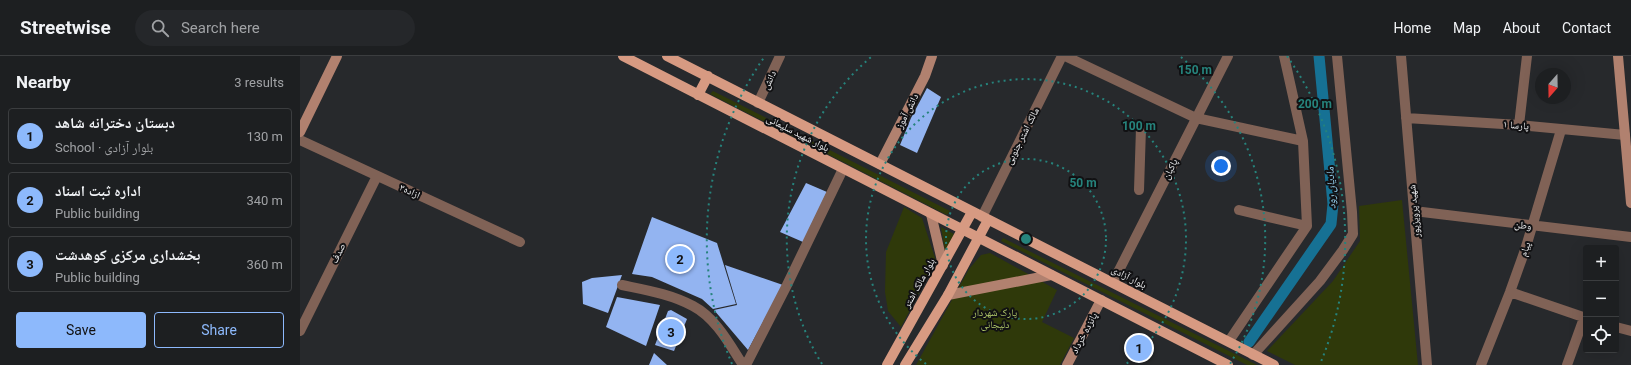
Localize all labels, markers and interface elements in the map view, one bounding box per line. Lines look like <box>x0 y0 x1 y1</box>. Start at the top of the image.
search box <box>135 10 415 46</box>
text: Streetwise <box>20 16 111 39</box>
icon: search <box>149 17 171 39</box>
text: Search here <box>181 19 260 37</box>
text: Home <box>1393 20 1431 36</box>
text: Map <box>1453 20 1481 36</box>
text: About <box>1503 20 1540 36</box>
text: Contact <box>1562 20 1611 36</box>
text: 150 m <box>1178 63 1212 77</box>
north arrow <box>1535 68 1571 104</box>
street label: دانش <box>760 69 779 92</box>
text: Nearby <box>16 72 71 92</box>
text: 3 results <box>234 75 284 90</box>
street label: دانش آموز <box>893 92 921 132</box>
text: 200 m <box>1298 97 1332 111</box>
street label: مالک اشتر جنوبی <box>1003 105 1042 167</box>
street label: بلوار شهید سلیمانی <box>764 112 831 155</box>
text: دبستان دخترانه شاهد <box>55 114 175 132</box>
street label: پارسا ۱ <box>1503 118 1529 133</box>
text: 100 m <box>1122 119 1156 133</box>
text: 1 <box>26 129 34 144</box>
text: 130 m <box>246 129 283 144</box>
text: School · بلوار آزادی <box>55 140 153 155</box>
your location <box>1211 156 1231 176</box>
street label: پاکبان <box>1160 157 1181 182</box>
water label: مادیان رود <box>1323 167 1339 209</box>
text: 50 m <box>1069 176 1097 190</box>
text: اداره ثبت اسناد <box>55 182 141 200</box>
street label: ازاده۳ <box>398 182 422 200</box>
street label: شهید پرویزپور <box>1406 184 1423 239</box>
text: 2 <box>26 193 34 208</box>
text: 340 m <box>246 193 283 208</box>
text: Public building <box>55 206 140 221</box>
street label: وطن <box>1514 218 1532 233</box>
centre of rings <box>1019 232 1033 246</box>
street label: پیام <box>1518 240 1534 258</box>
street label: صدف <box>328 241 348 265</box>
pin: 2 <box>667 244 693 274</box>
map controls <box>1583 245 1619 353</box>
button: + <box>1583 245 1619 281</box>
text: بخشداری مرکزی کوهدشت <box>55 246 201 264</box>
street label: بلوار مالک اشتر <box>900 256 937 311</box>
text: 3 <box>26 257 34 272</box>
text: 360 m <box>246 257 283 272</box>
street label: بلوار آزادی <box>1109 264 1148 291</box>
text: Public building <box>55 270 140 285</box>
button: − <box>1583 281 1619 317</box>
park label: پارک شهردار دلیجانی <box>972 307 1017 331</box>
street label: پانزده خرداد <box>1069 311 1100 356</box>
button: Save <box>16 312 146 348</box>
button: Share <box>154 312 284 348</box>
pin: 3 <box>658 317 684 347</box>
button: locate <box>1583 317 1619 353</box>
pin: 1 <box>1126 333 1152 363</box>

